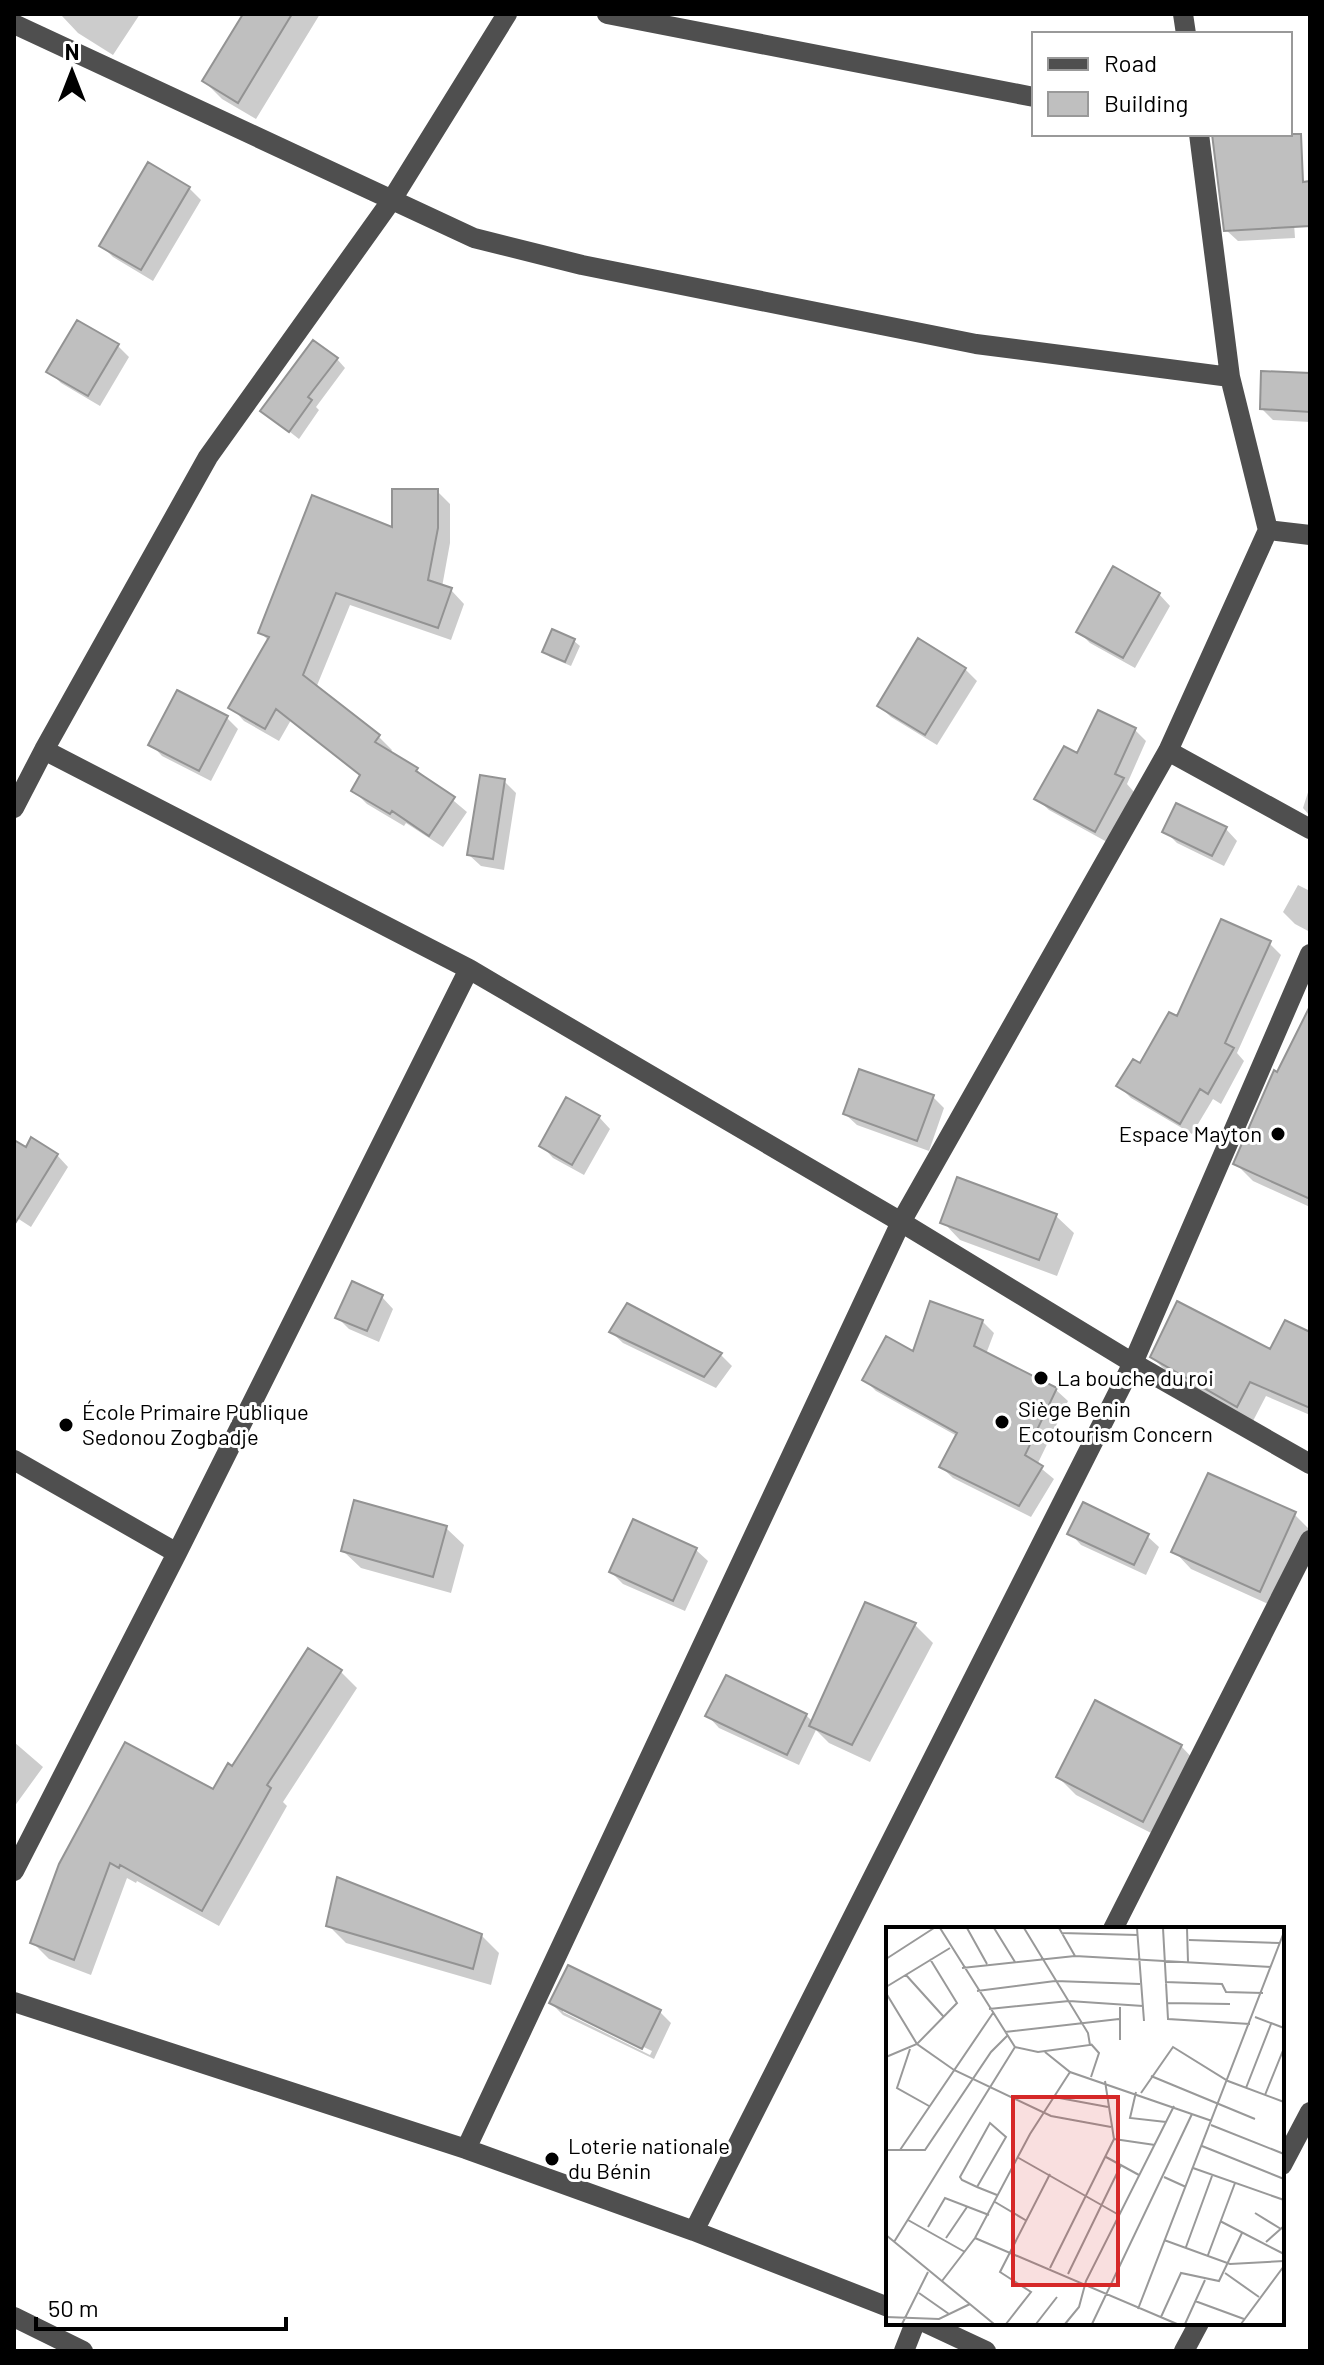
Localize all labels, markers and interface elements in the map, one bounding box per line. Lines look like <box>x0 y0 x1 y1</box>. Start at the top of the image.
north arrow <box>32 32 112 112</box>
legend <box>1032 32 1292 136</box>
text: N <box>65 38 79 64</box>
text: Road <box>1104 48 1157 77</box>
text: Building <box>1104 88 1188 117</box>
place label: Espace Mayton <box>1119 1120 1262 1146</box>
marker: Espace Mayton <box>1269 1125 1287 1143</box>
place label: La bouche du roi <box>1057 1364 1214 1390</box>
marker: La bouche du roi <box>1032 1369 1050 1387</box>
place label: Siège Benin Ecotourism Concern <box>1018 1395 1213 1446</box>
place label: École Primaire Publique Sedonou Zogbadje <box>82 1398 309 1449</box>
marker: Siège Benin Ecotourism Concern <box>993 1413 1011 1431</box>
marker: École Primaire Publique Sedonou Zogbadje <box>57 1416 75 1434</box>
inset map <box>886 1927 1284 2325</box>
place label: Loterie nationale du Bénin <box>568 2132 730 2183</box>
marker: Loterie nationale du Bénin <box>543 2150 561 2168</box>
scale bar <box>36 2281 286 2331</box>
text: 50 m <box>48 2293 99 2322</box>

